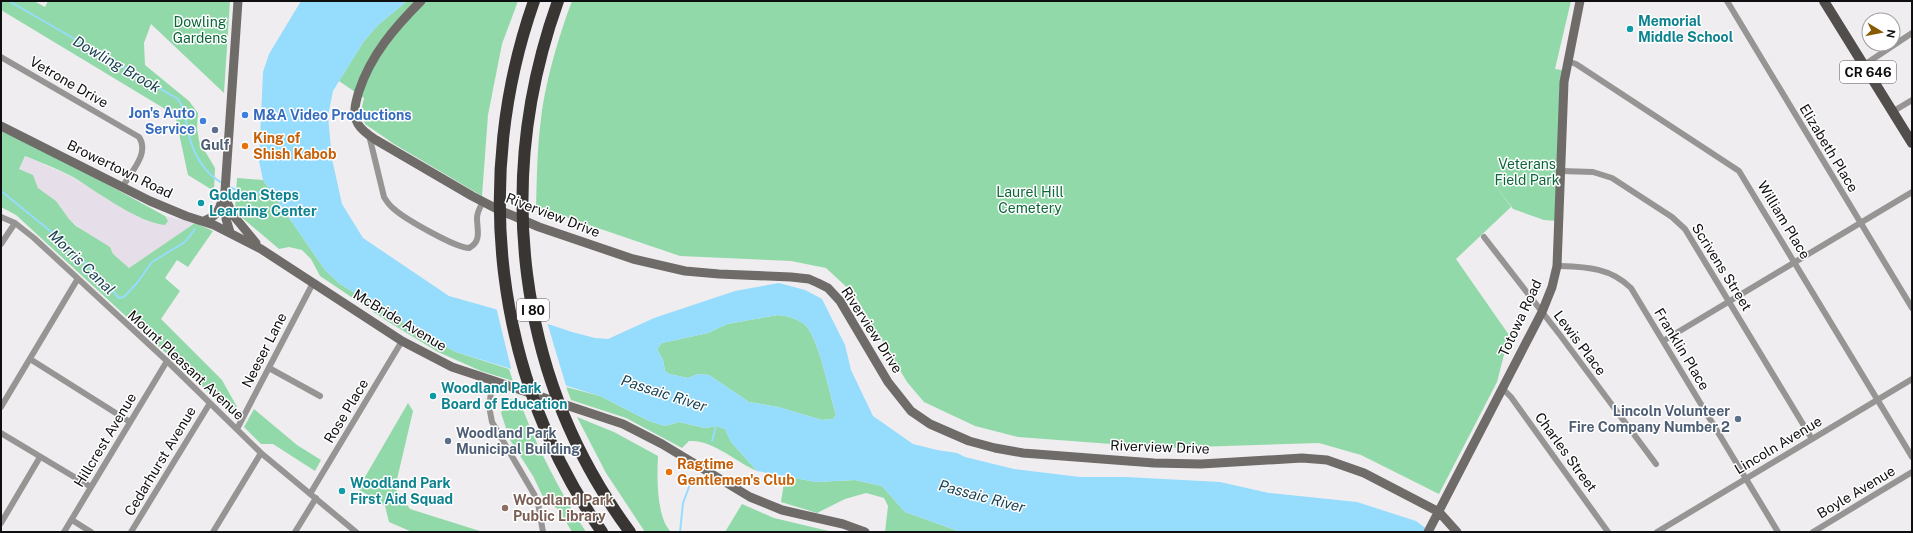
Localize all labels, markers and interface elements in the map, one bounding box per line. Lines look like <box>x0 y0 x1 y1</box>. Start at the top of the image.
north arrow <box>1861 12 1901 52</box>
place label: Memorial Middle School <box>1638 13 1734 45</box>
park label: Dowling Gardens <box>173 14 227 46</box>
marker: Memorial Middle School <box>1625 24 1635 34</box>
text: N <box>1884 28 1898 39</box>
water label: Dowling Brook <box>70 32 164 96</box>
street label: Vetrone Drive <box>27 53 111 111</box>
road number: CR 646 <box>1840 61 1896 83</box>
street label: Elizabeth Place <box>1796 101 1862 195</box>
place label: Jon's Auto Service <box>129 105 195 137</box>
place label: M&A Video Productions <box>253 107 412 123</box>
marker: M&A Video Productions <box>240 110 250 120</box>
marker: Jon's Auto Service <box>198 116 208 126</box>
marker: Gulf <box>210 125 220 135</box>
place label: King of Shish Kabob <box>253 130 336 162</box>
street label: Browertown Road <box>65 137 175 201</box>
place label: Gulf <box>201 137 230 153</box>
marker: King of Shish Kabob <box>240 141 250 151</box>
park label: Veterans Field Park <box>1494 156 1560 188</box>
street label: William Place <box>1754 178 1814 262</box>
park label: Laurel Hill Cemetery <box>996 184 1064 216</box>
place label: Golden Steps Learning Center <box>209 187 317 219</box>
street label: Riverview Drive <box>504 190 602 240</box>
marker: Golden Steps Learning Center <box>196 198 206 208</box>
street label: Scrivens Street <box>1689 220 1755 314</box>
water label: Morris Canal <box>45 226 119 298</box>
street label: Totowa Road <box>1495 277 1545 359</box>
street label: Riverview Drive <box>838 284 906 376</box>
street label: McBride Avenue <box>351 286 450 354</box>
road number: I 80 <box>517 299 549 321</box>
street label: Franklin Place <box>1651 305 1713 393</box>
street label: Mount Pleasant Avenue <box>125 307 247 423</box>
street label: Lewis Place <box>1551 308 1610 379</box>
street label: Neeser Lane <box>238 310 290 390</box>
water label: Passaic River <box>619 371 709 415</box>
street label: Rose Place <box>321 376 371 446</box>
place label: Woodland Park Board of Education <box>441 380 567 412</box>
street label: Hillcrest Avenue <box>71 390 139 490</box>
marker: Woodland Park Board of Education <box>428 391 438 401</box>
street label: Cedarhurst Avenue <box>121 403 199 519</box>
place label: Lincoln Volunteer Fire Company Number 2 <box>1568 403 1730 435</box>
street label: Charles Street <box>1532 409 1600 495</box>
street label: Lincoln Avenue <box>1731 413 1825 477</box>
marker: Lincoln Volunteer Fire Company Number 2 <box>1733 414 1743 424</box>
place label: Woodland Park Municipal Building <box>456 425 580 457</box>
marker: Woodland Park Municipal Building <box>443 436 453 446</box>
street label: Riverview Drive <box>1110 437 1210 457</box>
place label: Ragtime Gentlemen's Club <box>677 456 795 488</box>
street label: Boyle Avenue <box>1814 462 1898 522</box>
marker: Ragtime Gentlemen's Club <box>664 467 674 477</box>
place label: Woodland Park First Aid Squad <box>350 475 453 507</box>
water label: Passaic River <box>937 476 1027 516</box>
marker: Woodland Park First Aid Squad <box>337 486 347 496</box>
place label: Woodland Park Public Library <box>513 492 614 524</box>
marker: Woodland Park Public Library <box>500 503 510 513</box>

